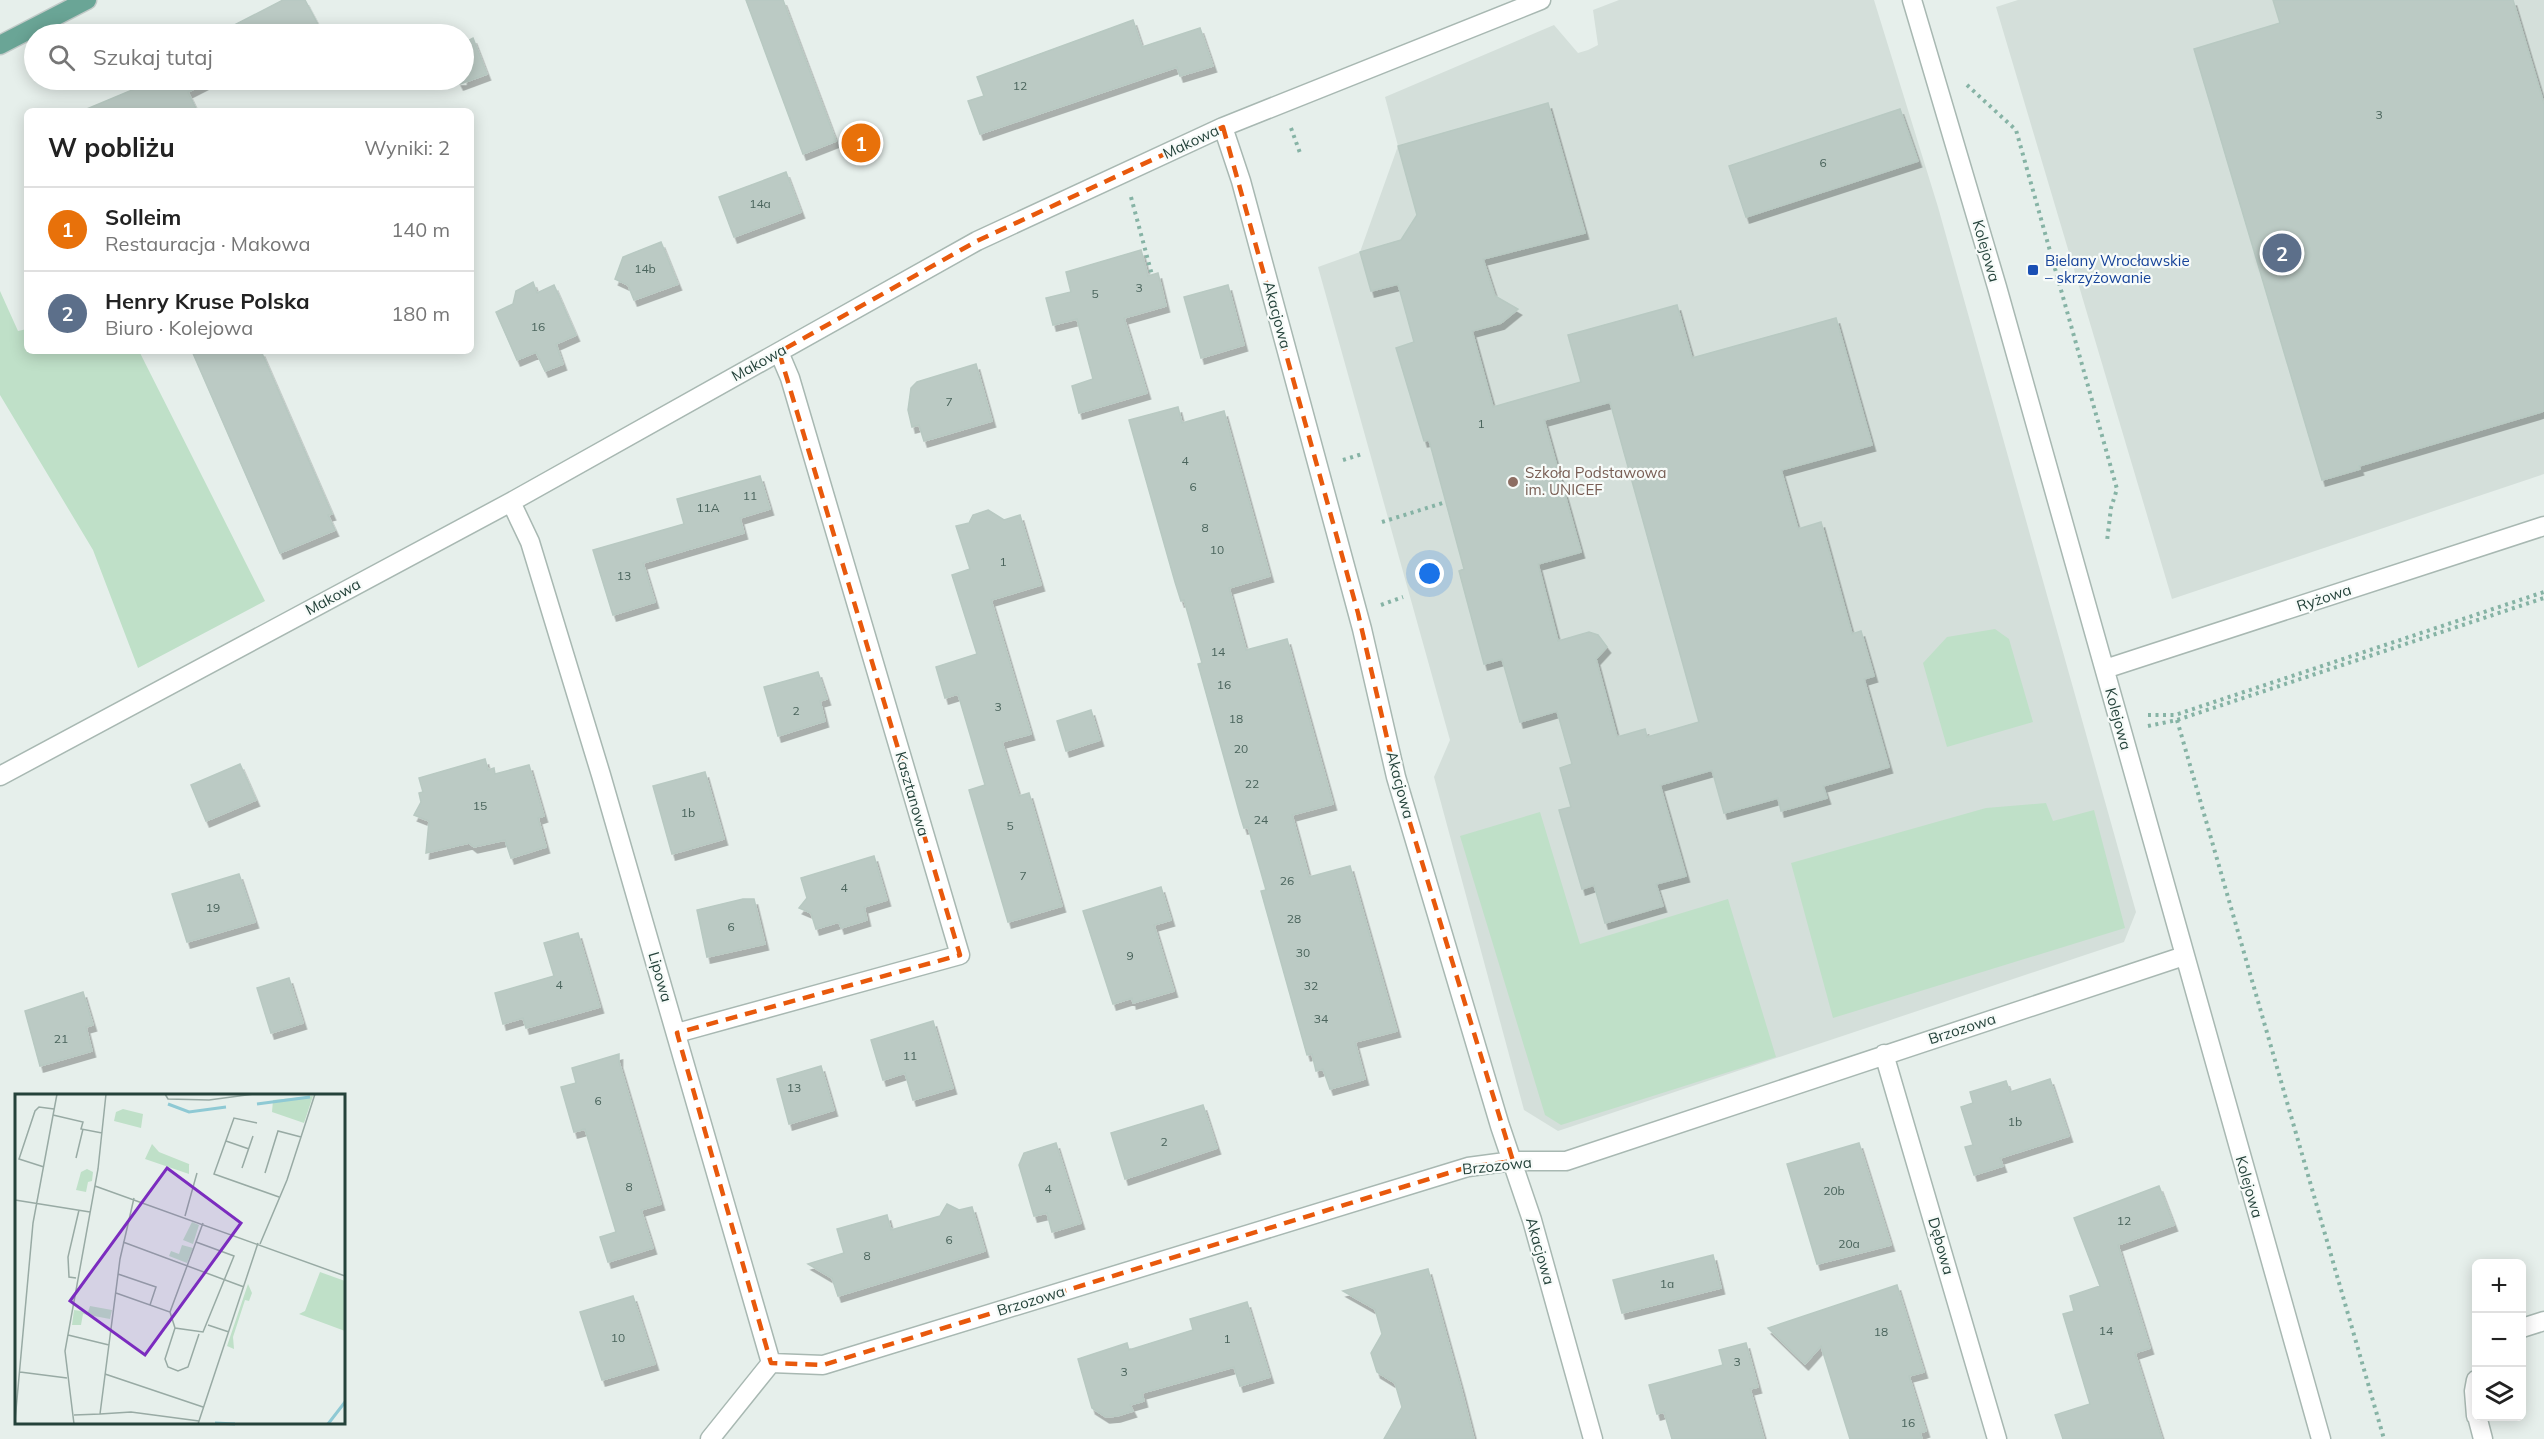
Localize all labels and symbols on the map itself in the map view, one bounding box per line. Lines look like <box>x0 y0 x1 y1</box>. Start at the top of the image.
house number: 12 <box>1013 78 1027 93</box>
house number: 3 <box>2375 107 2383 122</box>
pin: 1 <box>842 120 880 166</box>
street label: Makowa <box>1160 120 1222 163</box>
house number: 6 <box>1819 155 1827 170</box>
house number: 14a <box>749 196 771 211</box>
street label: Kolejowa <box>1969 218 2004 284</box>
pin: 2 <box>2262 230 2302 276</box>
place label: Bielany Wrocławskie – skrzyżowanie <box>2045 251 2190 287</box>
house number: 14b <box>634 261 656 276</box>
marker: Bielany Wrocławskie – skrzyżowanie <box>2026 263 2040 277</box>
street label: Akacjowa <box>1259 279 1296 351</box>
house number: 3 <box>1135 280 1143 295</box>
house number: 5 <box>1091 286 1099 301</box>
house number: 16 <box>531 319 545 334</box>
street label: Makowa <box>728 340 789 385</box>
house number: 7 <box>945 394 953 409</box>
house number: 1 <box>1477 416 1485 431</box>
house number: 4 <box>1181 453 1189 468</box>
place label: Szkoła Podstawowa im. UNICEF <box>1525 463 1667 499</box>
marker: Szkoła Podstawowa im. UNICEF <box>1506 475 1520 489</box>
house number: 6 <box>1189 479 1197 494</box>
house number: 11 <box>743 488 757 503</box>
house number: 11A <box>696 500 720 515</box>
house number: 8 <box>1201 520 1209 535</box>
house number: 10 <box>1210 542 1224 557</box>
house number: 1 <box>999 554 1007 569</box>
your location <box>1415 559 1444 588</box>
house number: 13 <box>617 568 631 583</box>
street label: Makowa <box>302 574 364 619</box>
street label: Ryżowa <box>2294 580 2354 615</box>
house number: 14 <box>1211 644 1225 659</box>
house number: 16 <box>1217 677 1231 692</box>
street label: Kolejowa <box>2101 686 2136 752</box>
house number: 3 <box>994 699 1002 714</box>
house number: 2 <box>792 703 800 718</box>
house number: 18 <box>1229 711 1243 726</box>
house number: 20 <box>1234 741 1248 756</box>
street label: Kasztanowa <box>891 749 934 838</box>
street label: Akacjowa <box>1382 749 1419 821</box>
house number: 22 <box>1245 776 1259 791</box>
house number: 15 <box>473 798 487 813</box>
house number: 1b <box>681 805 695 820</box>
house number: 24 <box>1254 812 1268 827</box>
house number: 5 <box>1006 818 1014 833</box>
house number: 7 <box>1019 868 1027 883</box>
house number: 26 <box>1280 873 1294 888</box>
house number: 4 <box>840 880 848 895</box>
house number: 19 <box>206 900 220 915</box>
house number: 28 <box>1287 911 1301 926</box>
house number: 6 <box>727 919 735 934</box>
house number: 30 <box>1296 945 1310 960</box>
house number: 9 <box>1126 948 1134 963</box>
street label: Lipowa <box>644 950 677 1004</box>
house number: 4 <box>555 977 563 992</box>
house number: 32 <box>1304 978 1318 993</box>
street label: Brzozowa <box>1926 1009 1998 1048</box>
house number: 34 <box>1314 1011 1328 1026</box>
house number: 21 <box>54 1031 68 1046</box>
house number: 11 <box>903 1048 917 1063</box>
house number: 13 <box>787 1080 801 1095</box>
house number: 6 <box>594 1093 602 1108</box>
inset map <box>15 1094 345 1424</box>
house number: 1b <box>2008 1114 2022 1129</box>
house number: 2 <box>1160 1134 1168 1149</box>
street label: Brzozowa <box>1461 1152 1533 1179</box>
street label: Kolejowa <box>2232 1154 2267 1220</box>
house number: 8 <box>625 1179 633 1194</box>
house number: 4 <box>1044 1181 1052 1196</box>
house number: 20b <box>1823 1183 1845 1198</box>
house number: 12 <box>2117 1213 2131 1228</box>
street label: Akacjowa <box>1522 1215 1559 1287</box>
street label: Dębowa <box>1924 1215 1959 1277</box>
house number: 6 <box>945 1232 953 1247</box>
house number: 20a <box>1838 1236 1860 1251</box>
house number: 8 <box>863 1248 871 1263</box>
house number: 1a <box>1660 1276 1674 1291</box>
street label: Brzozowa <box>995 1281 1067 1320</box>
house number: 14 <box>2099 1323 2113 1338</box>
house number: 18 <box>1874 1324 1888 1339</box>
house number: 10 <box>611 1330 625 1345</box>
house number: 1 <box>1223 1331 1231 1346</box>
house number: 3 <box>1733 1354 1741 1369</box>
house number: 3 <box>1120 1364 1128 1379</box>
house number: 16 <box>1901 1415 1915 1430</box>

